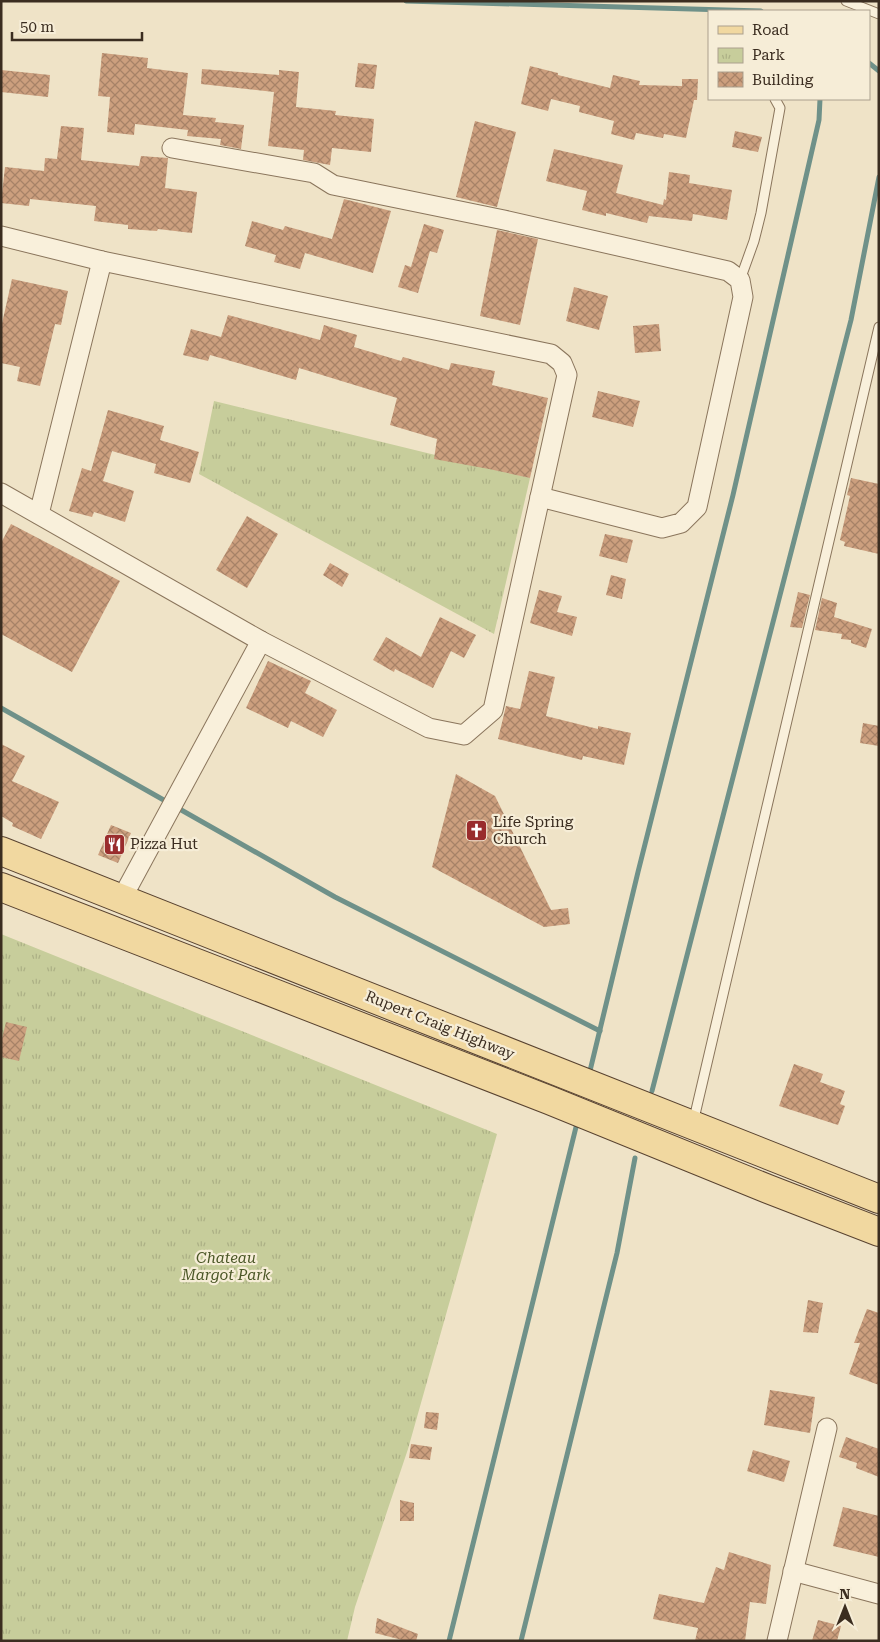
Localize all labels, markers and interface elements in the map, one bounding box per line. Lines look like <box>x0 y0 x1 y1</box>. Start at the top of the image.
scale bar <box>12 10 142 42</box>
legend <box>708 10 870 100</box>
text: 50 m <box>20 18 55 36</box>
text: Road <box>752 21 789 39</box>
text: Park <box>752 46 786 64</box>
text: Building <box>752 71 814 89</box>
place label: Life Spring Church <box>493 813 574 848</box>
church icon: Life Spring Church <box>465 819 489 843</box>
restaurant icon: Pizza Hut <box>102 832 126 856</box>
place label: Pizza Hut <box>130 835 198 853</box>
street label: Rupert Craig Highway <box>363 987 517 1063</box>
park label: Chateau Margot Park <box>181 1249 271 1284</box>
north arrow <box>820 1582 870 1632</box>
text: N <box>840 1586 851 1602</box>

